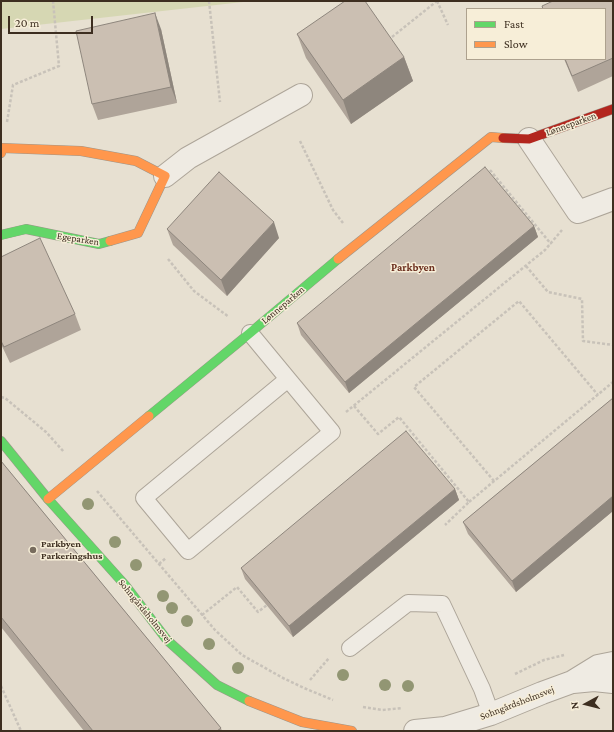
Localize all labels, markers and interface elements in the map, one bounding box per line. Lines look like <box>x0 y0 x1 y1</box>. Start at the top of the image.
scale bar <box>10 8 95 34</box>
legend <box>466 8 606 60</box>
text: 20 m <box>15 16 39 30</box>
text: Fast <box>504 17 524 31</box>
text: Slow <box>504 37 528 51</box>
street label: Lønneparken <box>544 109 598 139</box>
street label: Egeparken <box>56 230 100 248</box>
district label: Parkbyen <box>391 261 435 275</box>
street label: Lønneparken <box>259 283 307 327</box>
place label: Parkbyen Parkeringshus <box>41 538 102 562</box>
marker: Parkbyen Parkeringshus <box>28 545 38 555</box>
street label: Sohngårdsholmsvej <box>116 577 174 645</box>
street label: Sohngårdsholmsvej <box>478 683 556 723</box>
north arrow <box>566 684 606 724</box>
text: N <box>568 701 581 710</box>

